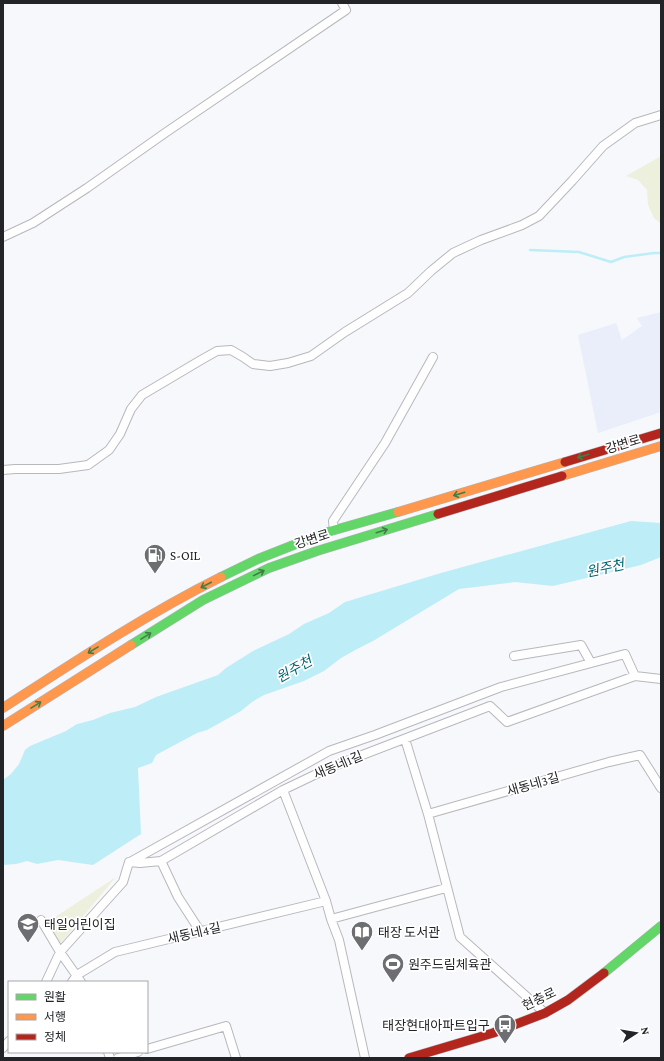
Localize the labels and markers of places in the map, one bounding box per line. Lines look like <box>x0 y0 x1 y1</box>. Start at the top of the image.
fuel station icon: S-OIL <box>142 542 168 575</box>
place label: S-OIL <box>170 548 201 563</box>
school or university icon: 태일어린이집 <box>15 911 41 944</box>
place label: 태일어린이집 <box>44 917 116 932</box>
library icon: 태장 도서관 <box>349 919 375 952</box>
place label: 태장 도서관 <box>378 925 440 940</box>
sports icon: 원주드림체육관 <box>380 951 406 984</box>
place label: 원주드림체육관 <box>408 957 492 972</box>
bus stop icon: 태장현대아파트입구 <box>492 1012 518 1045</box>
place label: 태장현대아파트입구 <box>382 1018 490 1033</box>

